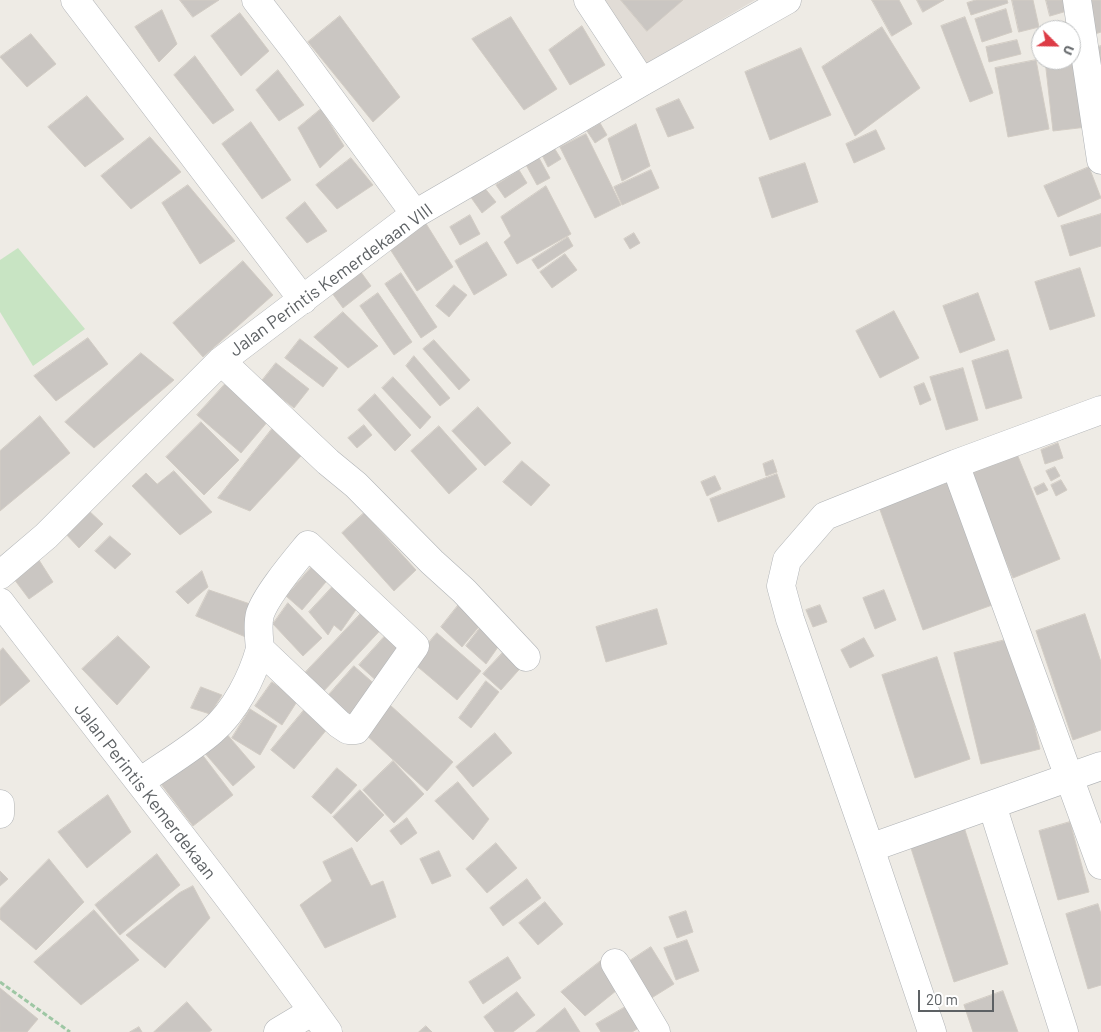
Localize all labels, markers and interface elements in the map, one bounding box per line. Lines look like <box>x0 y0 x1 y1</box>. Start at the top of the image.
north arrow <box>1031 20 1081 70</box>
text: U <box>1060 43 1079 58</box>
street label: Jalan Perintis Kemerdekaan VIII <box>225 199 437 361</box>
street label: Jalan Perintis Kemerdekaan <box>69 698 221 884</box>
scale bar <box>921 980 997 1012</box>
text: 20 m <box>926 990 958 1008</box>

